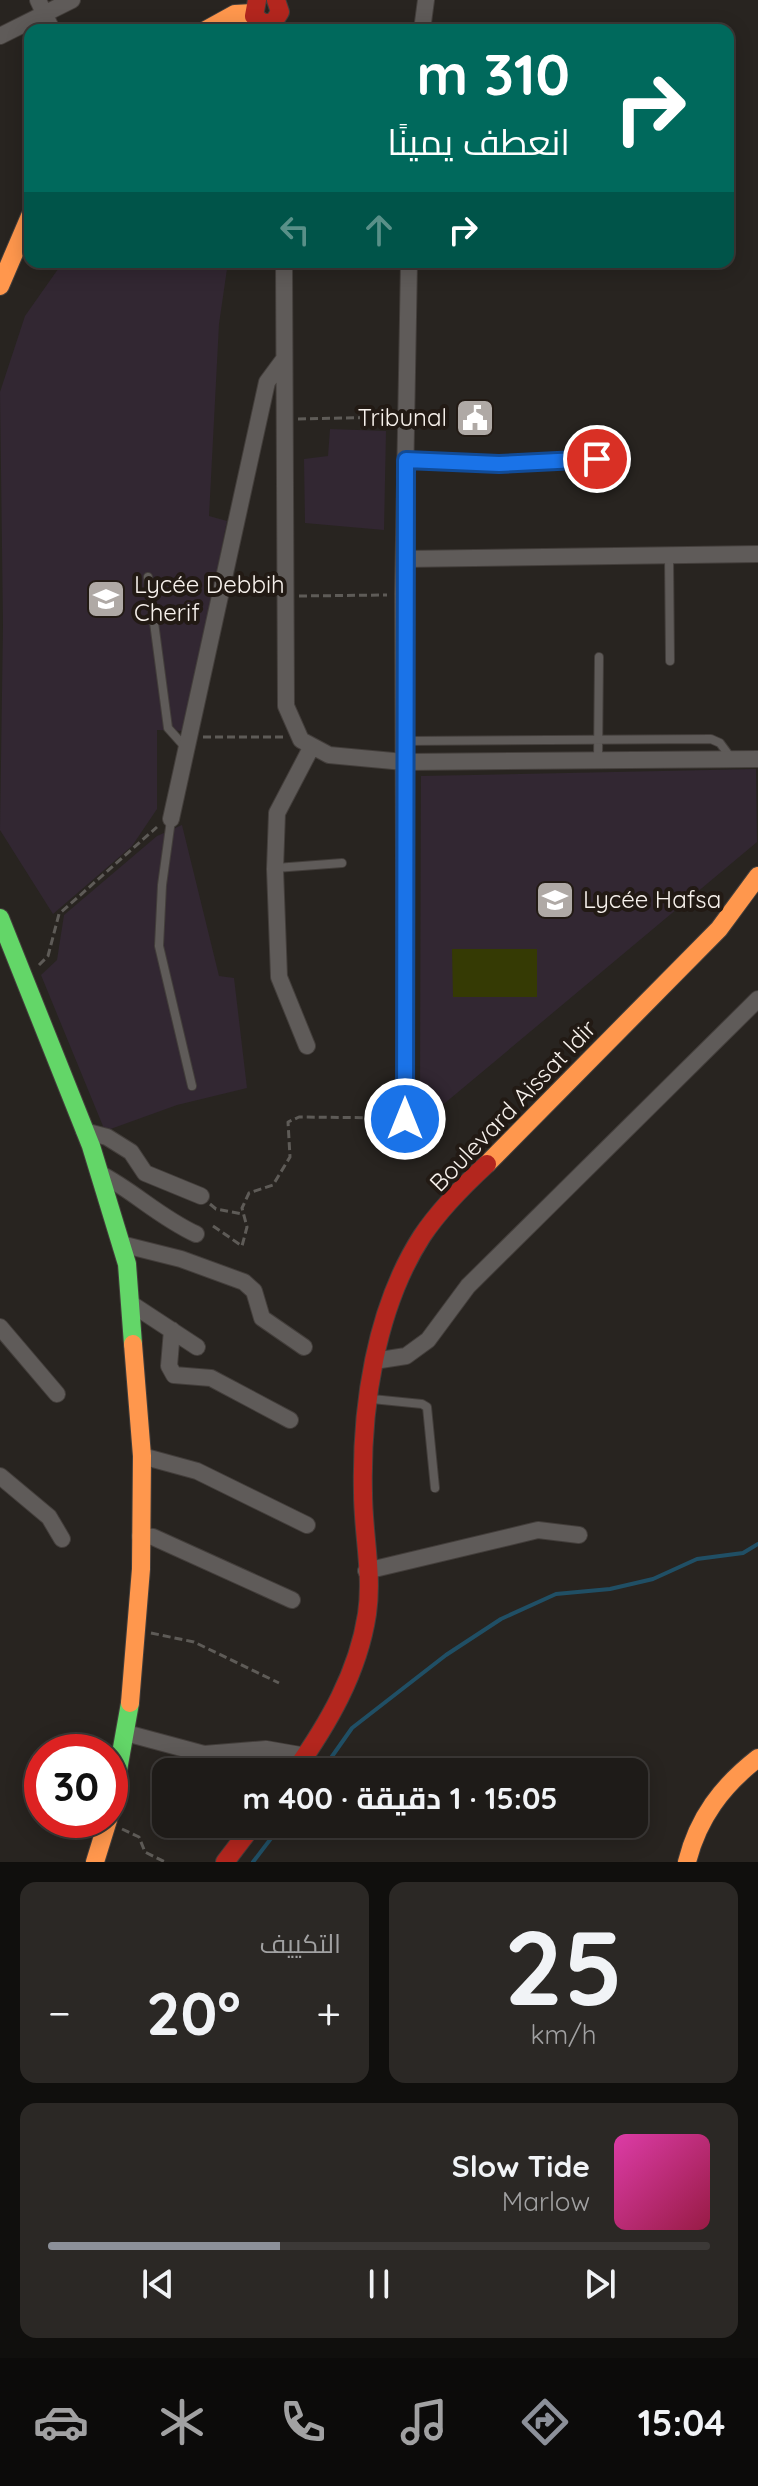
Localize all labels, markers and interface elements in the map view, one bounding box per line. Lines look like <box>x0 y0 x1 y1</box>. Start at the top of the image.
text: 310 m <box>416 39 570 109</box>
icon: right <box>598 56 702 160</box>
text: انعطف يمينًا <box>387 119 570 164</box>
icon: left <box>273 208 317 252</box>
icon: ahead <box>357 208 401 252</box>
icon: right <box>441 208 485 252</box>
public building icon: Tribunal <box>454 397 496 439</box>
place label: Tribunal <box>357 402 447 432</box>
pin <box>563 425 631 493</box>
icon: arrive <box>575 437 619 481</box>
place label: Lycée Debbih Cherif <box>134 569 285 627</box>
school or university icon: Lycée Debbih Cherif <box>85 578 127 620</box>
school or university icon: Lycée Hafsa <box>534 879 576 921</box>
place label: Lycée Hafsa <box>583 884 721 914</box>
street label: Boulevard Aissat Idir <box>423 1013 602 1197</box>
position arrow <box>363 1077 447 1161</box>
speed limit sign: 30 <box>24 1734 128 1838</box>
text: 15:05 · 1 دقيقة · 400 m <box>242 1779 558 1817</box>
text: 25 <box>504 1901 623 2031</box>
text: التكييف <box>259 1927 341 1960</box>
text: 20° <box>146 1975 241 2050</box>
text: − <box>48 1985 71 2040</box>
text: + <box>316 1985 341 2040</box>
text: km/h <box>531 2018 596 2051</box>
text: Slow Tide <box>452 2147 590 2185</box>
text: Marlow <box>502 2185 590 2218</box>
icon: previous <box>136 2262 180 2306</box>
icon: pause <box>357 2262 401 2306</box>
icon: next <box>578 2262 622 2306</box>
icon: car <box>33 2394 89 2450</box>
icon: climate <box>154 2394 210 2450</box>
icon: phone <box>275 2394 331 2450</box>
icon: music <box>396 2394 452 2450</box>
icon: directions <box>517 2394 573 2450</box>
text: 15:04 <box>638 2400 726 2445</box>

